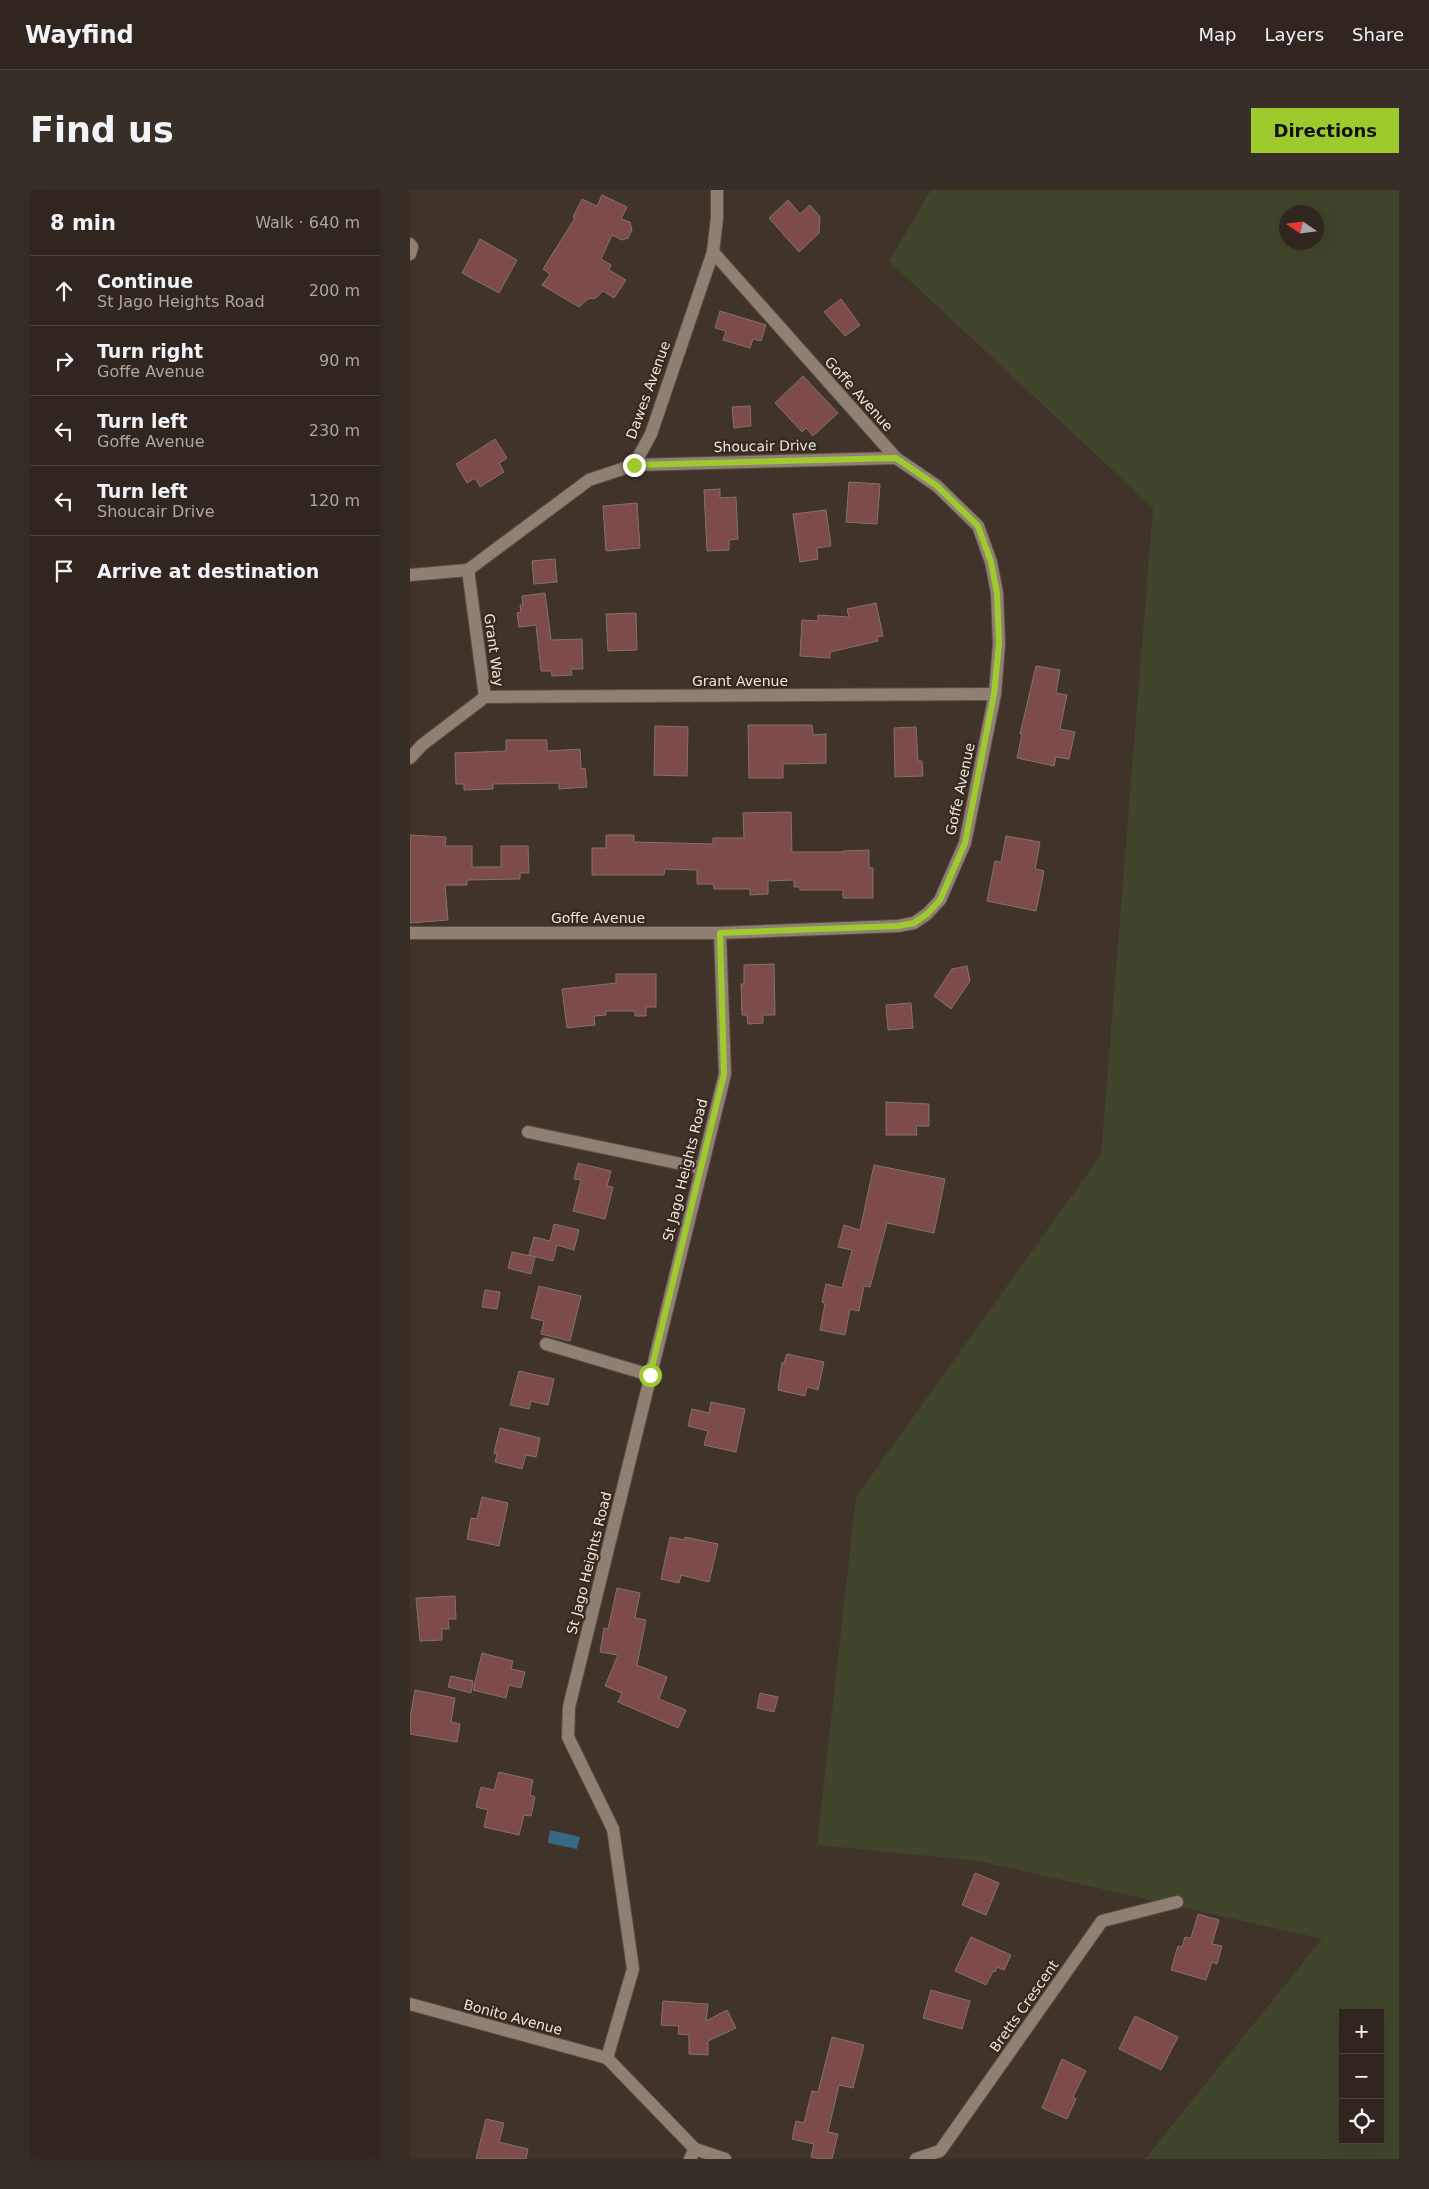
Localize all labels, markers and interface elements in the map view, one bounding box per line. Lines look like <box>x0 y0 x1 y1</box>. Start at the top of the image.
text: Wayfind <box>25 21 134 49</box>
text: Map <box>1198 24 1236 45</box>
text: Layers <box>1264 24 1324 45</box>
text: Share <box>1352 24 1404 45</box>
button: Directions <box>1251 108 1399 153</box>
text: Find us <box>30 110 174 150</box>
north arrow <box>1279 205 1324 250</box>
text: 8 min <box>50 211 116 235</box>
text: Walk · 640 m <box>255 213 360 232</box>
text: Continue <box>97 270 193 292</box>
icon: ahead <box>50 277 78 305</box>
text: 200 m <box>309 281 360 300</box>
text: St Jago Heights Road <box>97 292 265 311</box>
street label: Dawes Avenue <box>623 339 673 441</box>
text: Turn right <box>97 340 203 362</box>
icon: right <box>50 347 78 375</box>
text: 90 m <box>319 351 360 370</box>
street label: Goffe Avenue <box>822 354 896 434</box>
text: Goffe Avenue <box>97 362 205 381</box>
text: Turn left <box>97 410 188 432</box>
icon: left <box>50 417 78 445</box>
text: 230 m <box>309 421 360 440</box>
text: Goffe Avenue <box>97 432 205 451</box>
street label: Shoucair Drive <box>713 437 817 455</box>
route end <box>623 454 646 477</box>
text: Turn left <box>97 480 188 502</box>
icon: left <box>50 487 78 515</box>
text: 120 m <box>309 491 360 510</box>
text: Shoucair Drive <box>97 502 215 521</box>
icon: arrive <box>50 557 78 585</box>
text: Arrive at destination <box>97 560 319 582</box>
street label: Grant Way <box>481 612 507 688</box>
street label: Grant Avenue <box>692 673 788 689</box>
street label: Goffe Avenue <box>942 741 978 837</box>
street label: Goffe Avenue <box>551 910 645 926</box>
street label: St Jago Heights Road <box>660 1097 710 1243</box>
route start <box>639 1364 662 1387</box>
street label: St Jago Heights Road <box>564 1490 614 1636</box>
street label: Bretts Crescent <box>986 1957 1062 2055</box>
street label: Bonito Avenue <box>462 1996 564 2038</box>
map controls <box>1339 2009 1384 2144</box>
button: + <box>1339 2009 1384 2054</box>
button: − <box>1339 2054 1384 2099</box>
button: locate <box>1339 2099 1384 2144</box>

